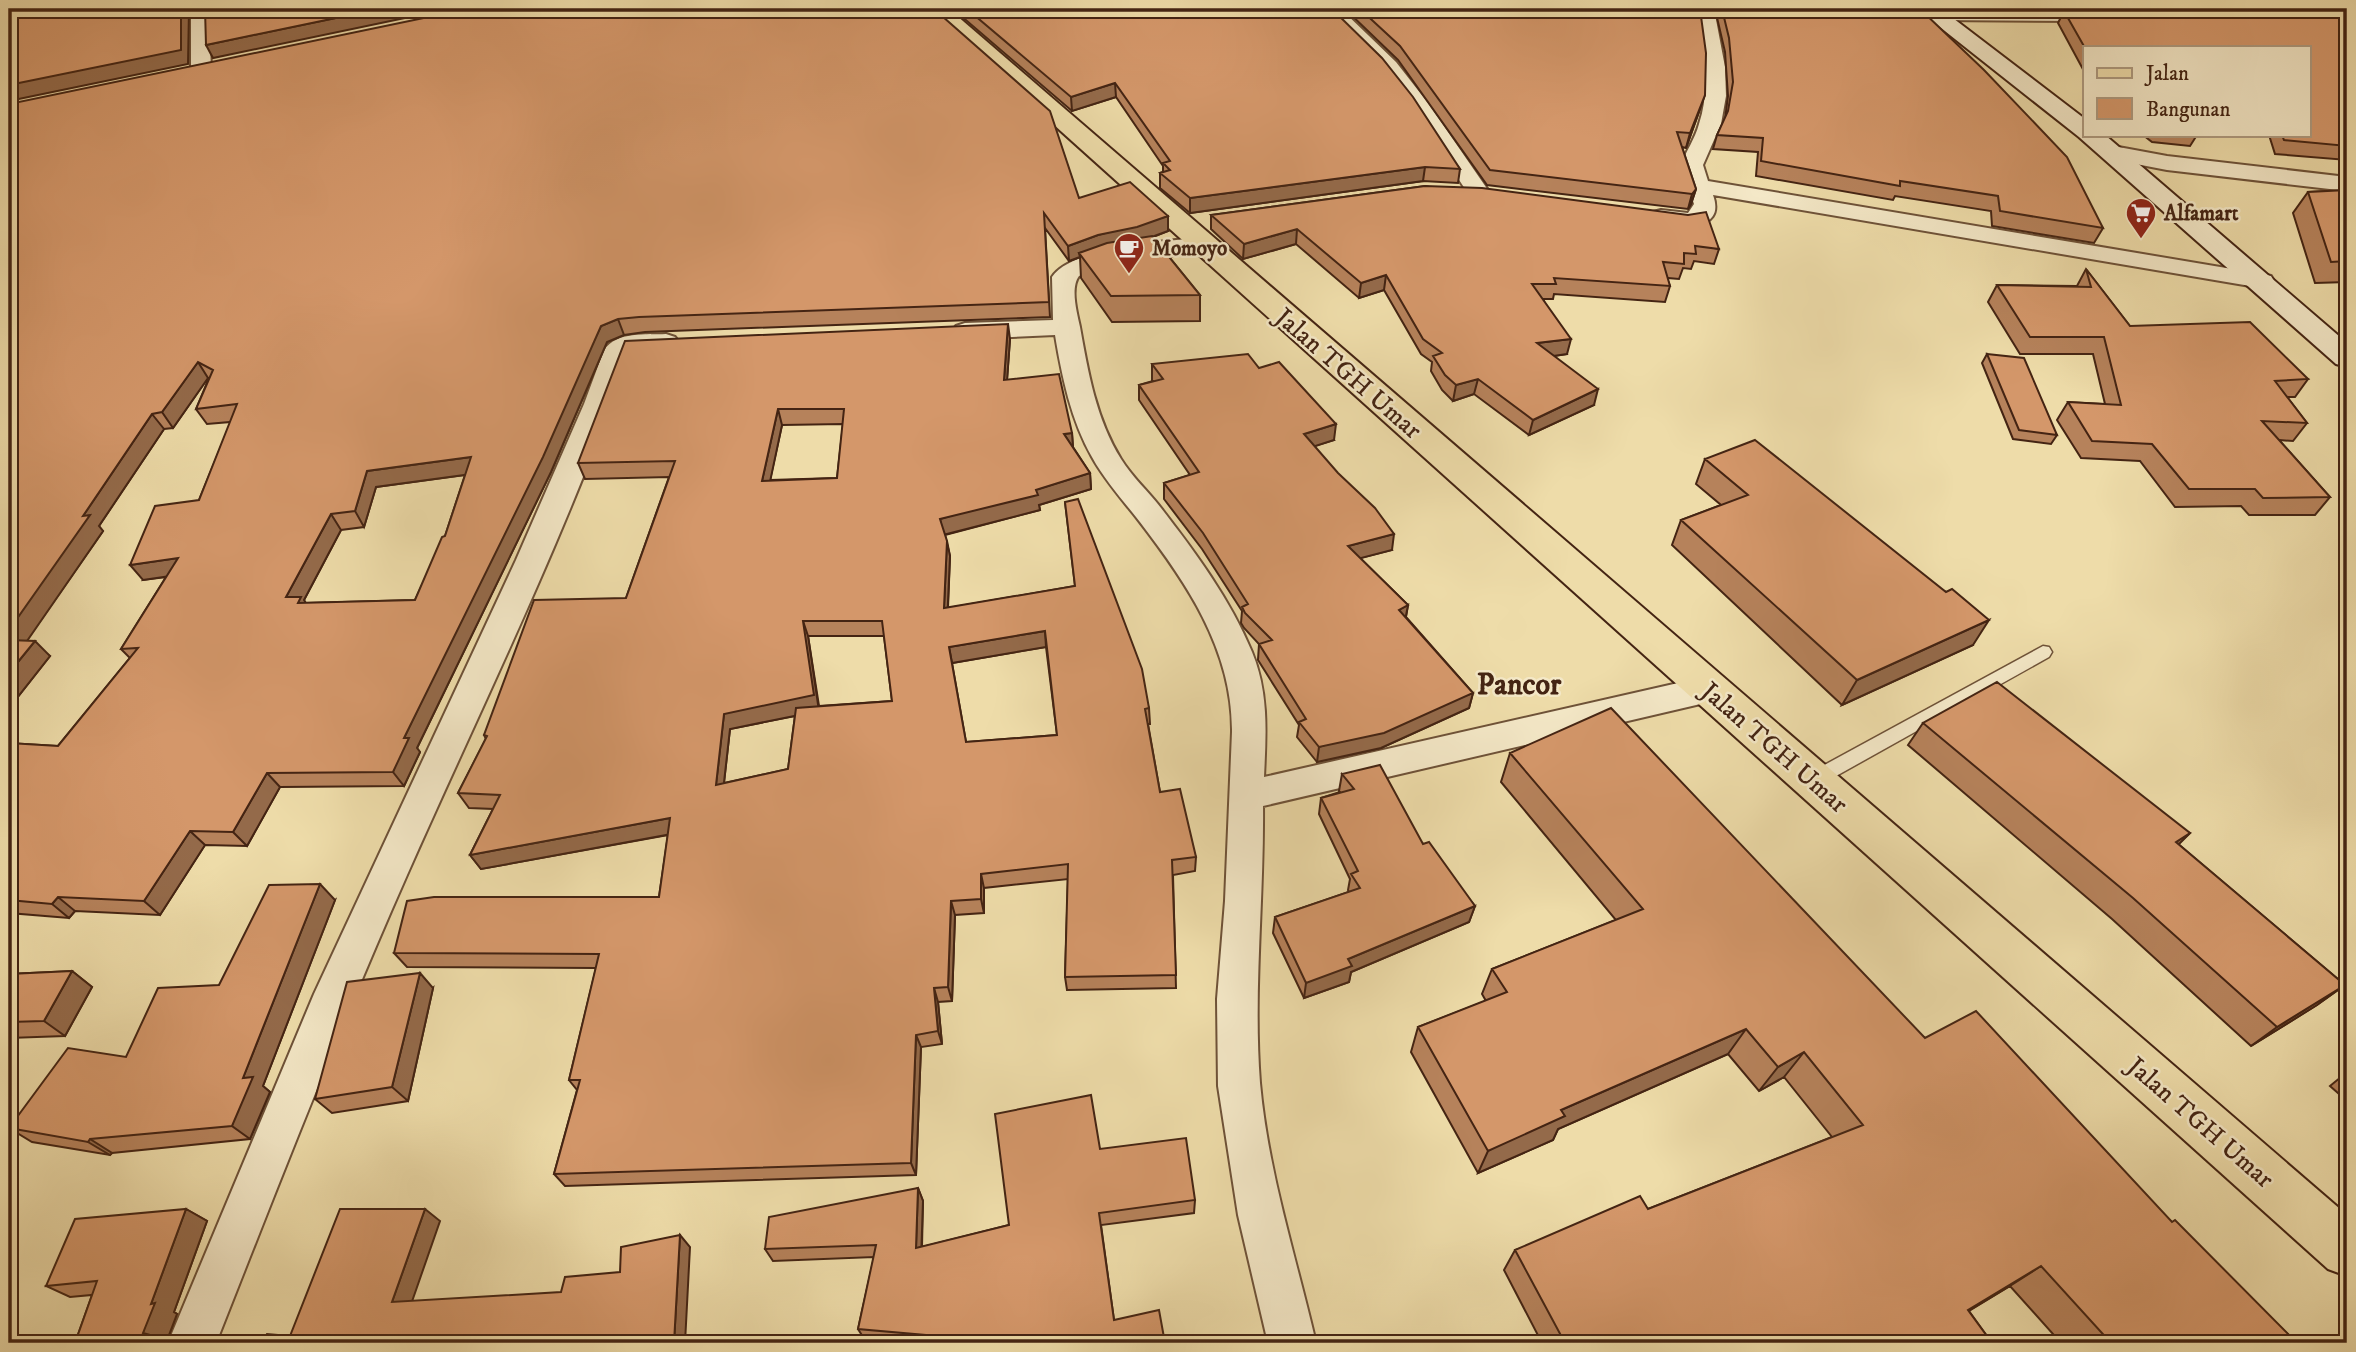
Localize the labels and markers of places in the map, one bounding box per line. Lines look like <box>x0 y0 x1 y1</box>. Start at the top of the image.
supermarket icon: Alfamart <box>2124 196 2158 240</box>
place label: Alfamart <box>2163 201 2239 227</box>
cafe icon: Momoyo <box>1112 231 1146 275</box>
place label: Momoyo <box>1152 236 1227 262</box>

